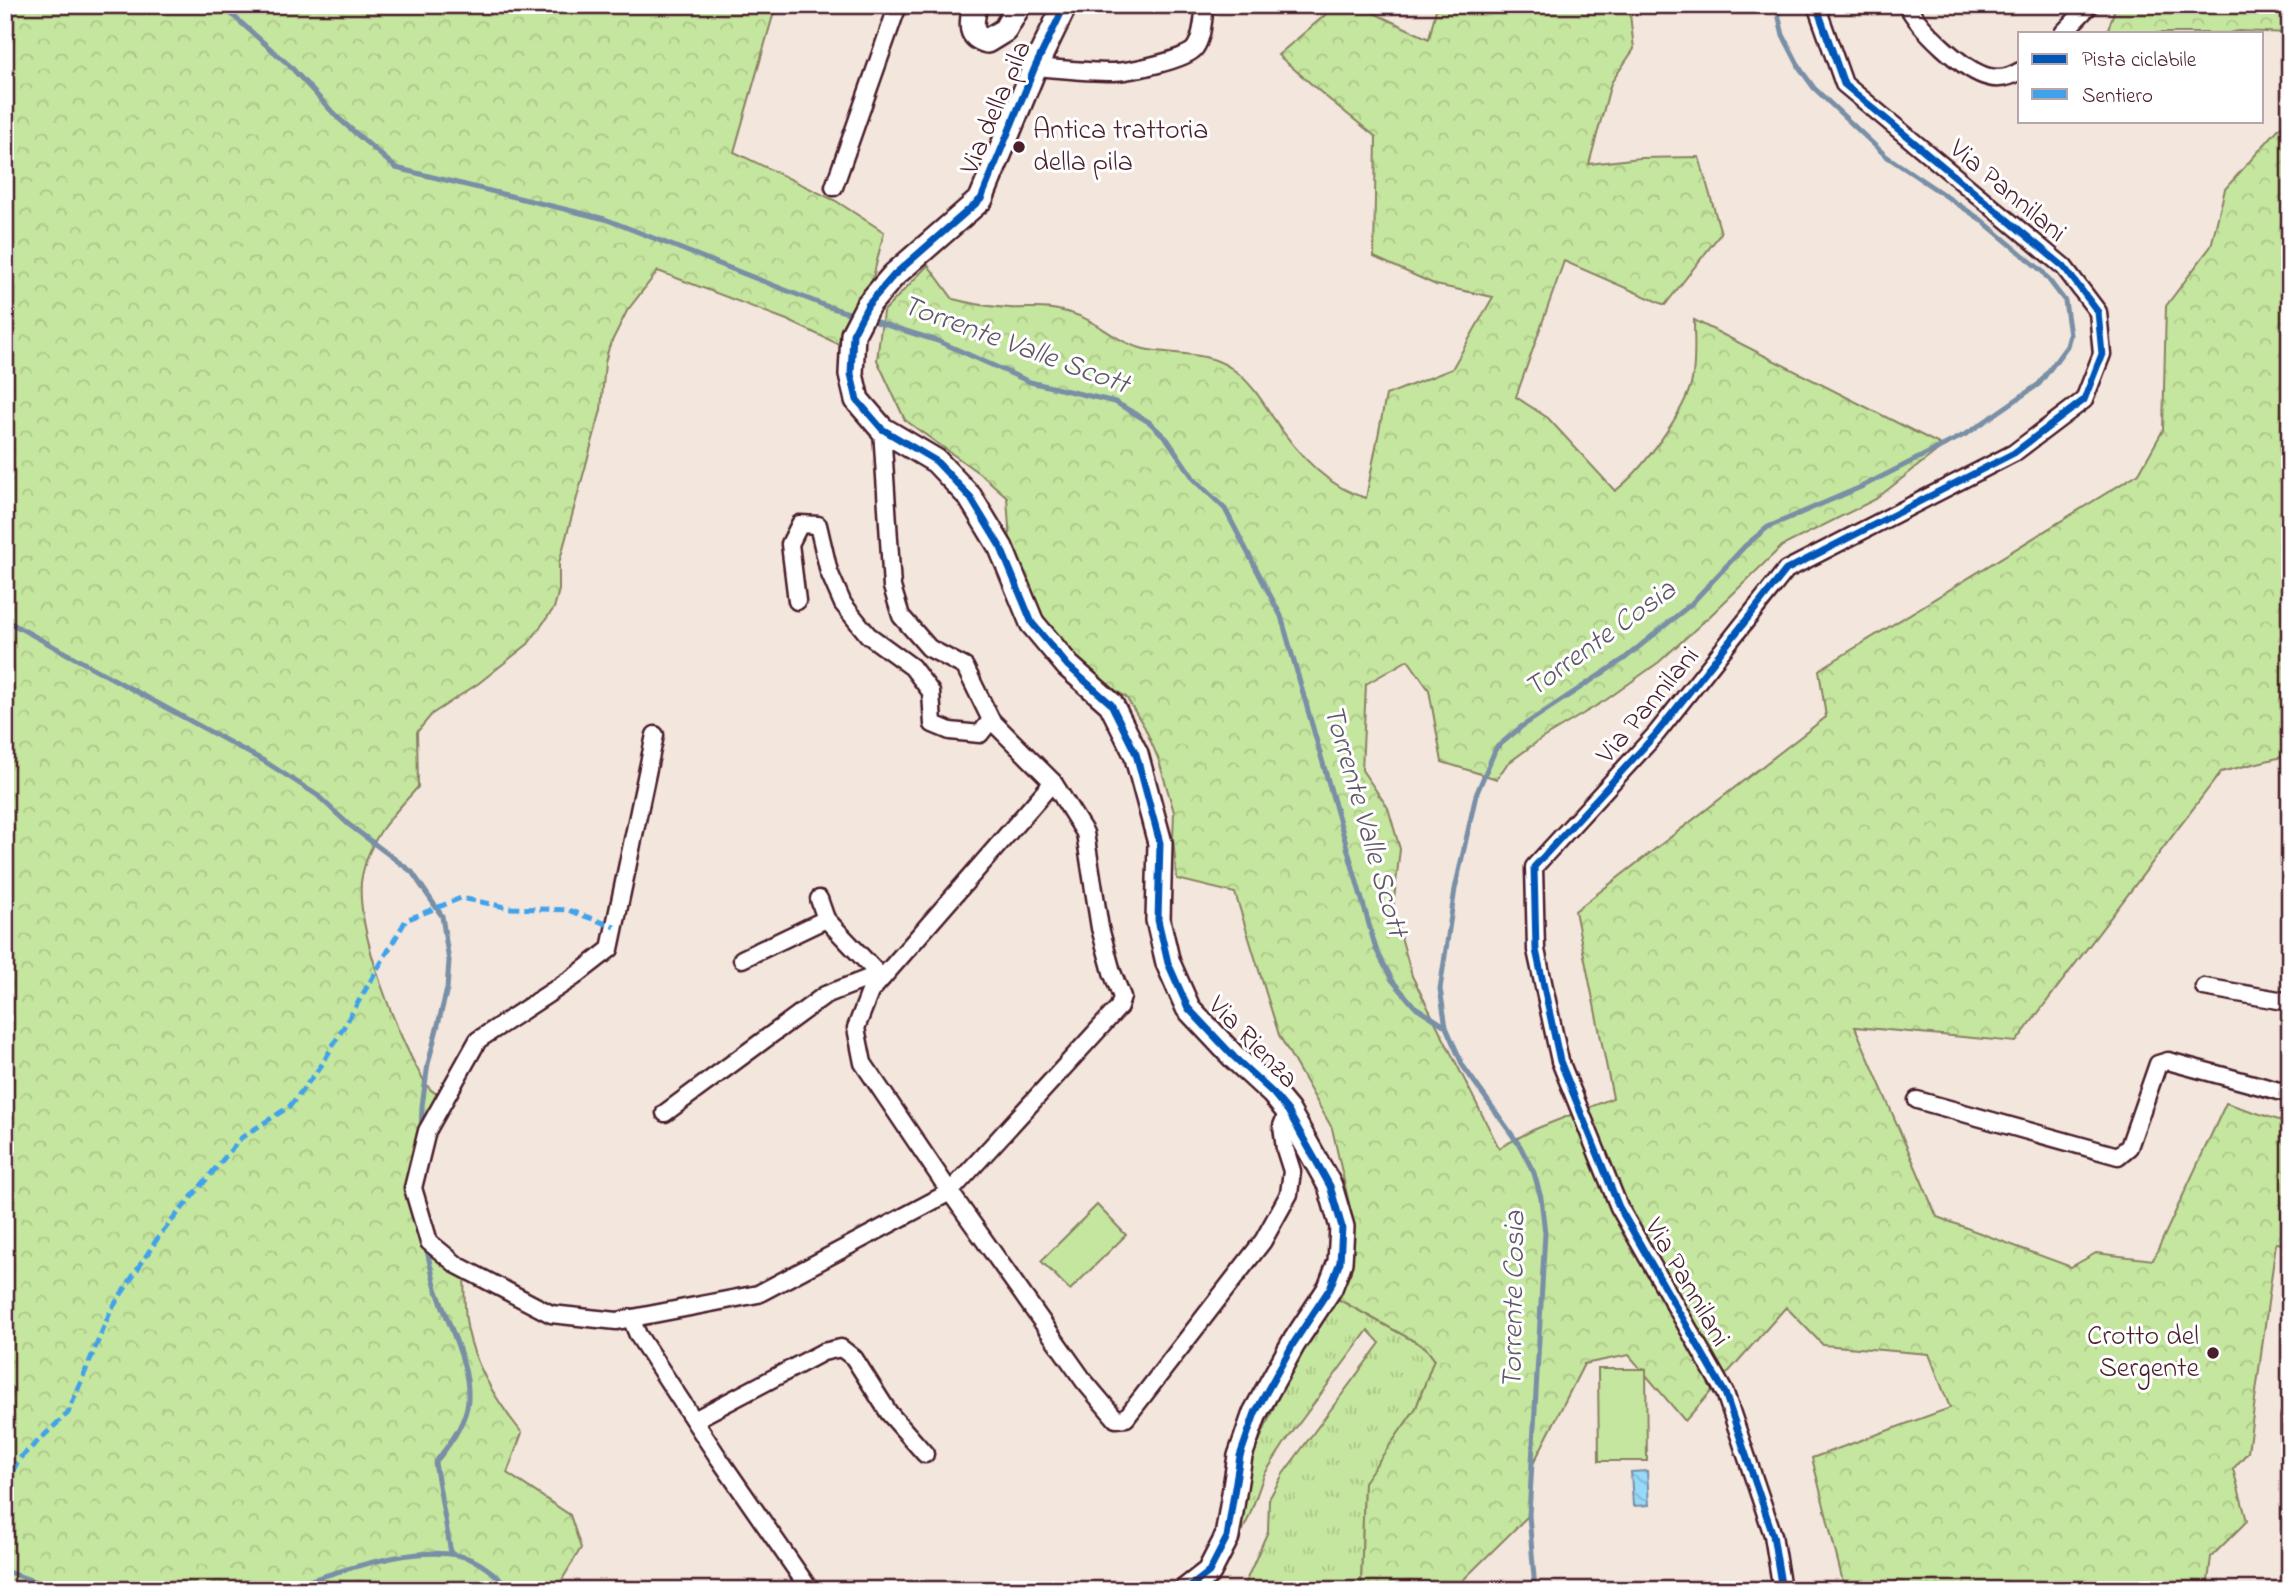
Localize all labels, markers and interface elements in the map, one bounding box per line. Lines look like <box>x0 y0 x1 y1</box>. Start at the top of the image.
legend <box>2018 32 2264 122</box>
street label: Via della pila <box>950 35 1044 182</box>
text: Pista ciclabile <box>2082 46 2197 76</box>
text: Sentiero <box>2082 82 2153 112</box>
place label: Antica trattoria della pila <box>1033 111 1208 184</box>
street label: Via Pannilani <box>1938 130 2075 254</box>
marker: Antica trattoria della pila <box>1011 139 1027 155</box>
water label: Torrente Valle Scott <box>895 284 1138 409</box>
water label: Torrente Cosia <box>1516 569 1687 710</box>
street label: Via Pannilani <box>1587 638 1711 775</box>
water label: Torrente Valle Scott <box>1310 700 1419 945</box>
street label: Via Rienza <box>1196 987 1307 1099</box>
water label: Torrente Cosia <box>1491 1210 1539 1390</box>
street label: Via Pannilani <box>1632 1210 1739 1355</box>
place label: Crotto del Sergente <box>2087 1317 2199 1390</box>
marker: Crotto del Sergente <box>2205 1345 2221 1361</box>

